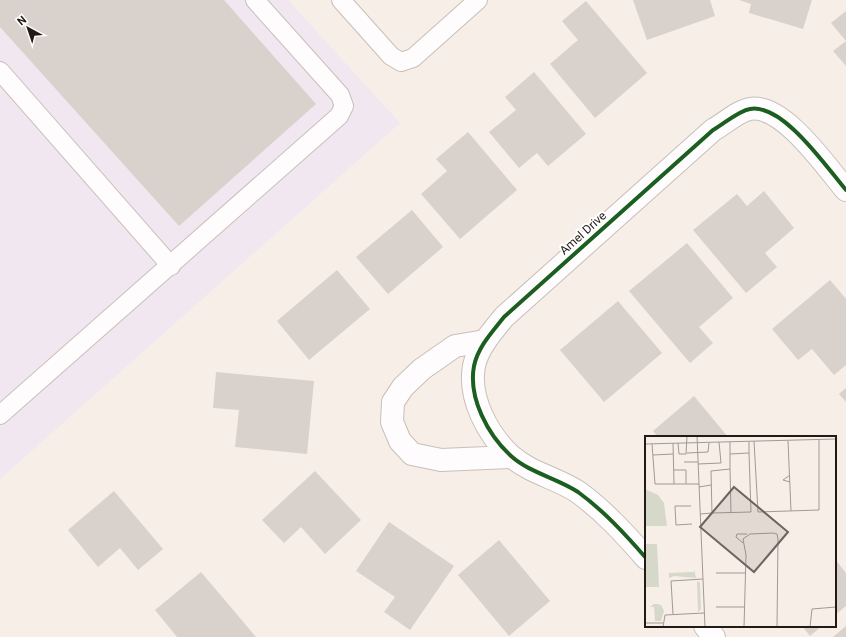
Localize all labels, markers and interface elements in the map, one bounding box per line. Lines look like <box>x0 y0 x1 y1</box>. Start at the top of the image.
north arrow <box>8 8 48 48</box>
text: N <box>15 13 29 28</box>
street label: Amel Drive <box>557 209 609 257</box>
inset map <box>645 436 836 627</box>

